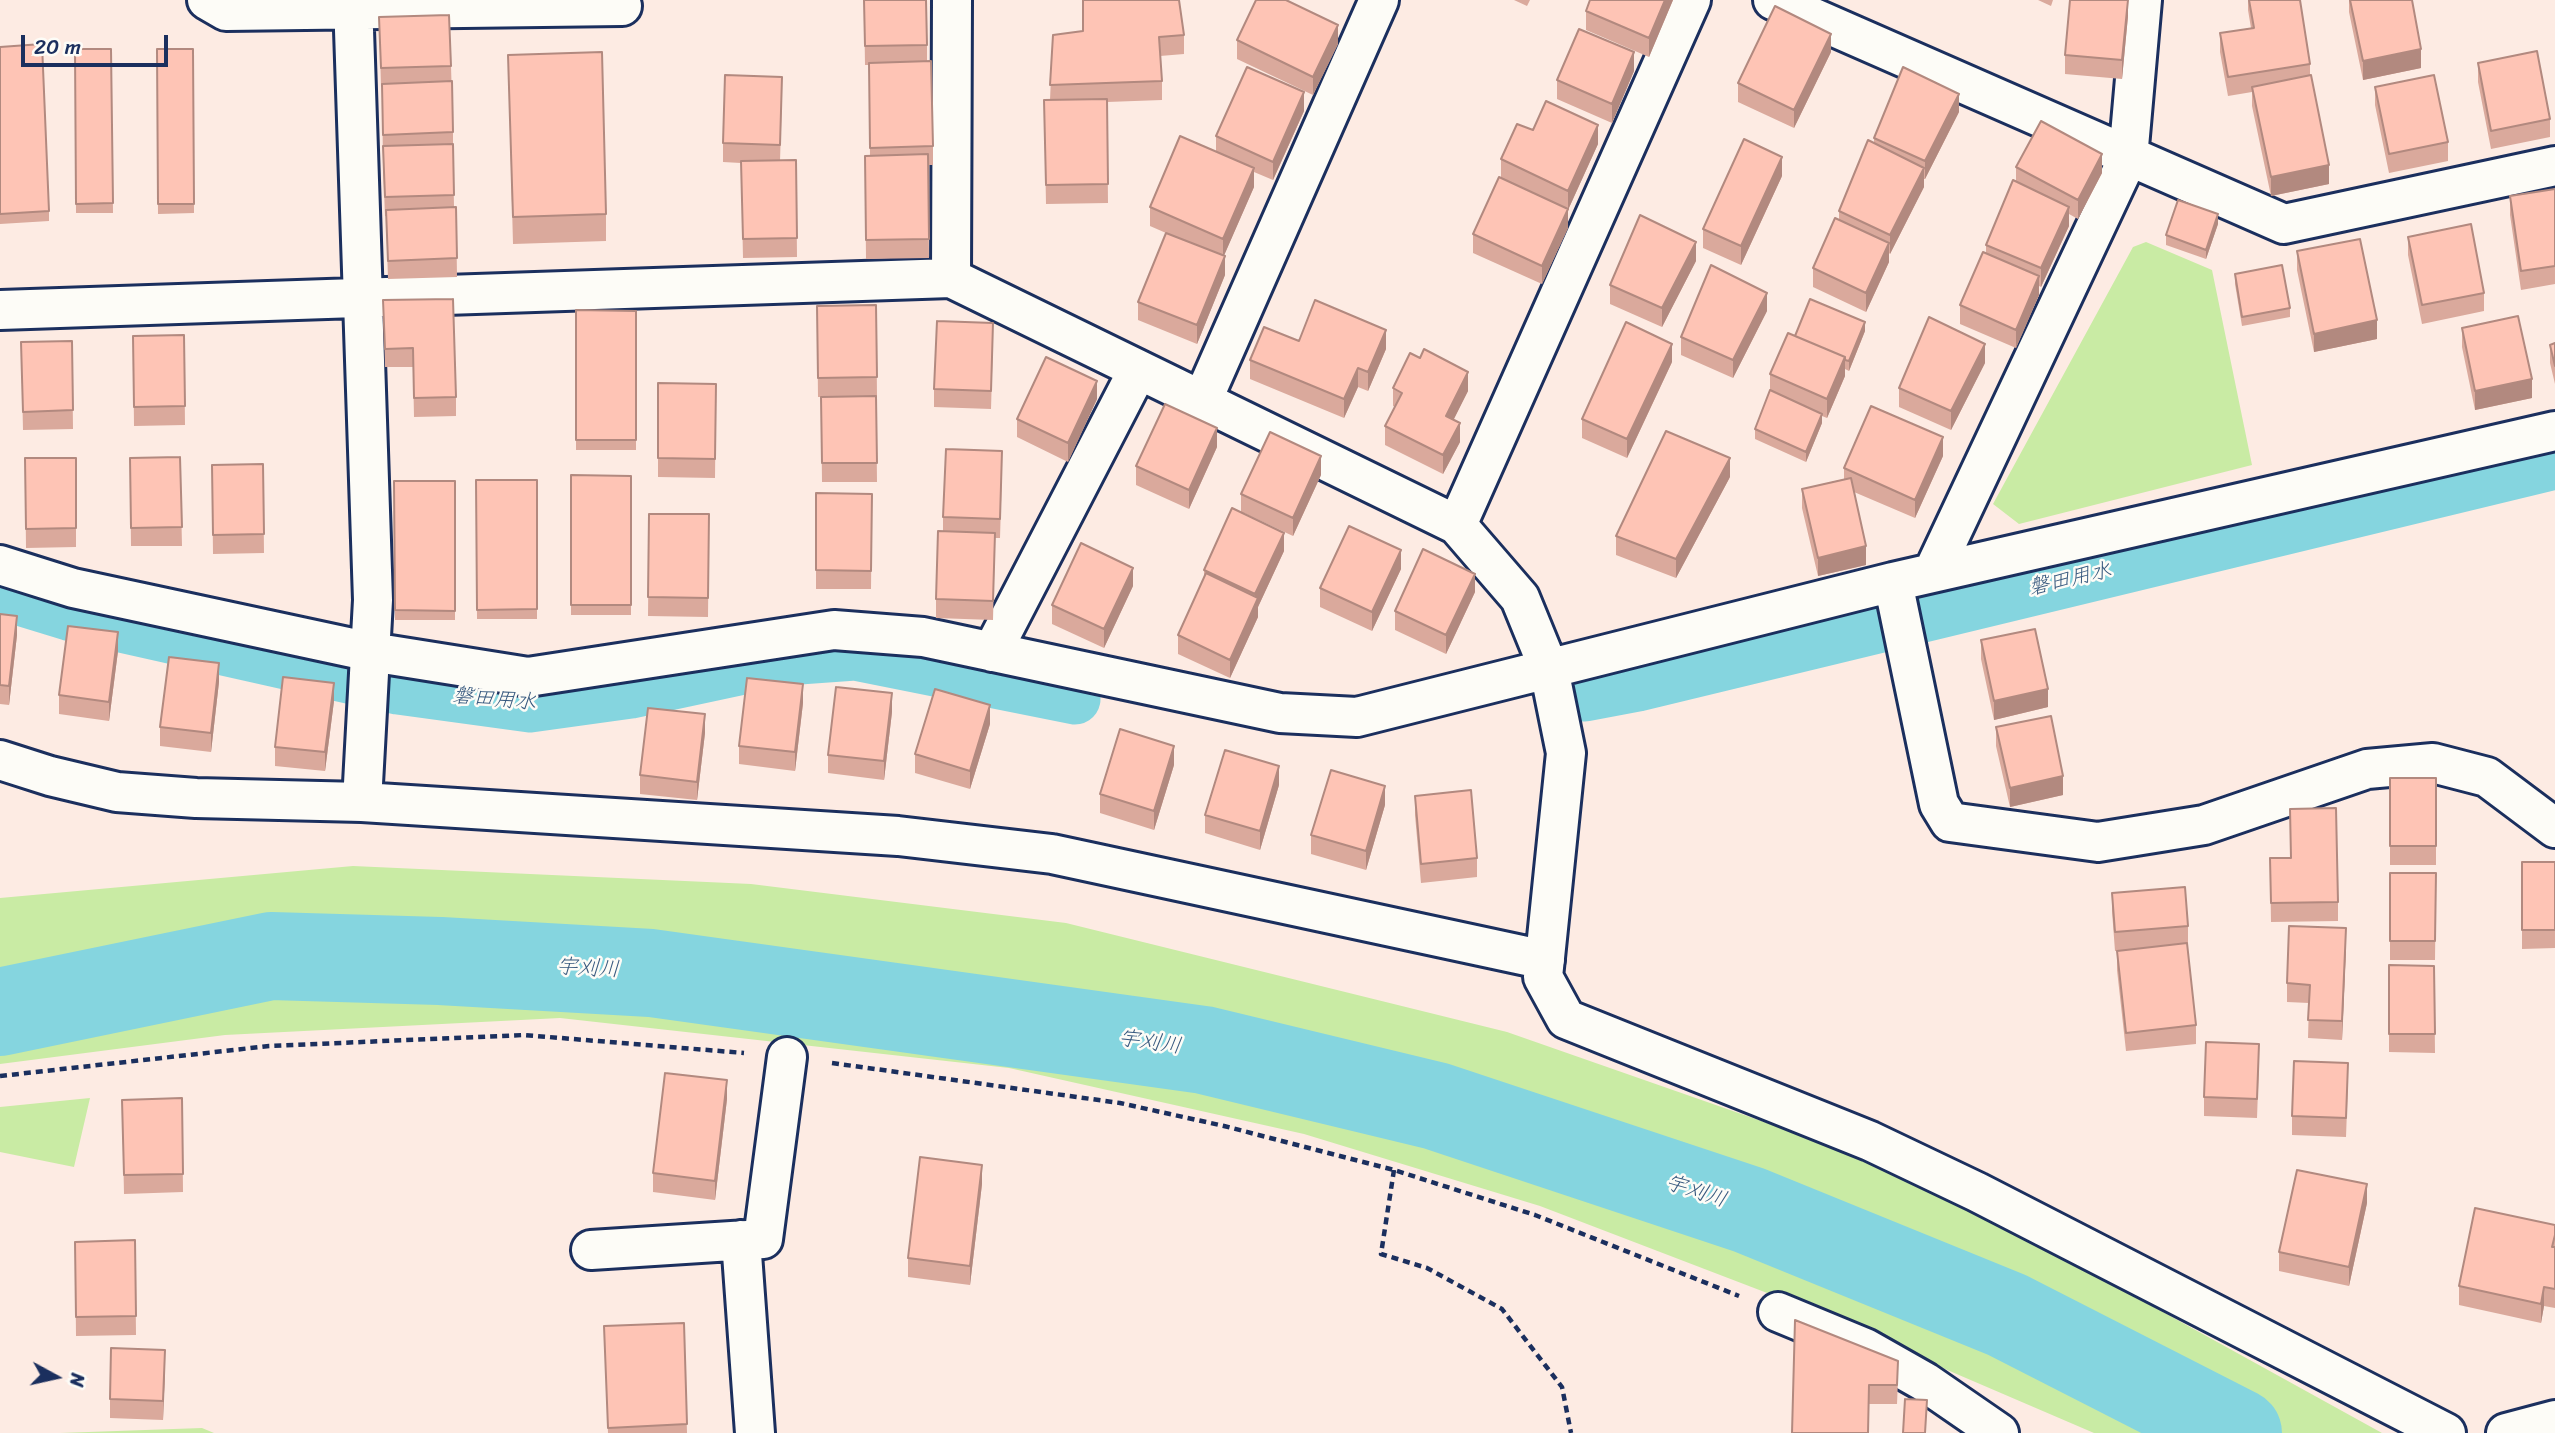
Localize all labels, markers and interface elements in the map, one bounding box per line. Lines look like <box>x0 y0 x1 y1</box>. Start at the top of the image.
scale bar <box>24 21 172 65</box>
text: 20 m <box>34 28 81 66</box>
water label: 磐田用水 <box>2026 558 2114 602</box>
water label: 磐田用水 <box>451 684 537 716</box>
water label: 宇刈川 <box>556 955 620 983</box>
water label: 宇刈川 <box>1117 1026 1183 1060</box>
water label: 宇刈川 <box>1662 1170 1730 1214</box>
north arrow <box>21 1342 91 1412</box>
text: N <box>60 1371 95 1389</box>

